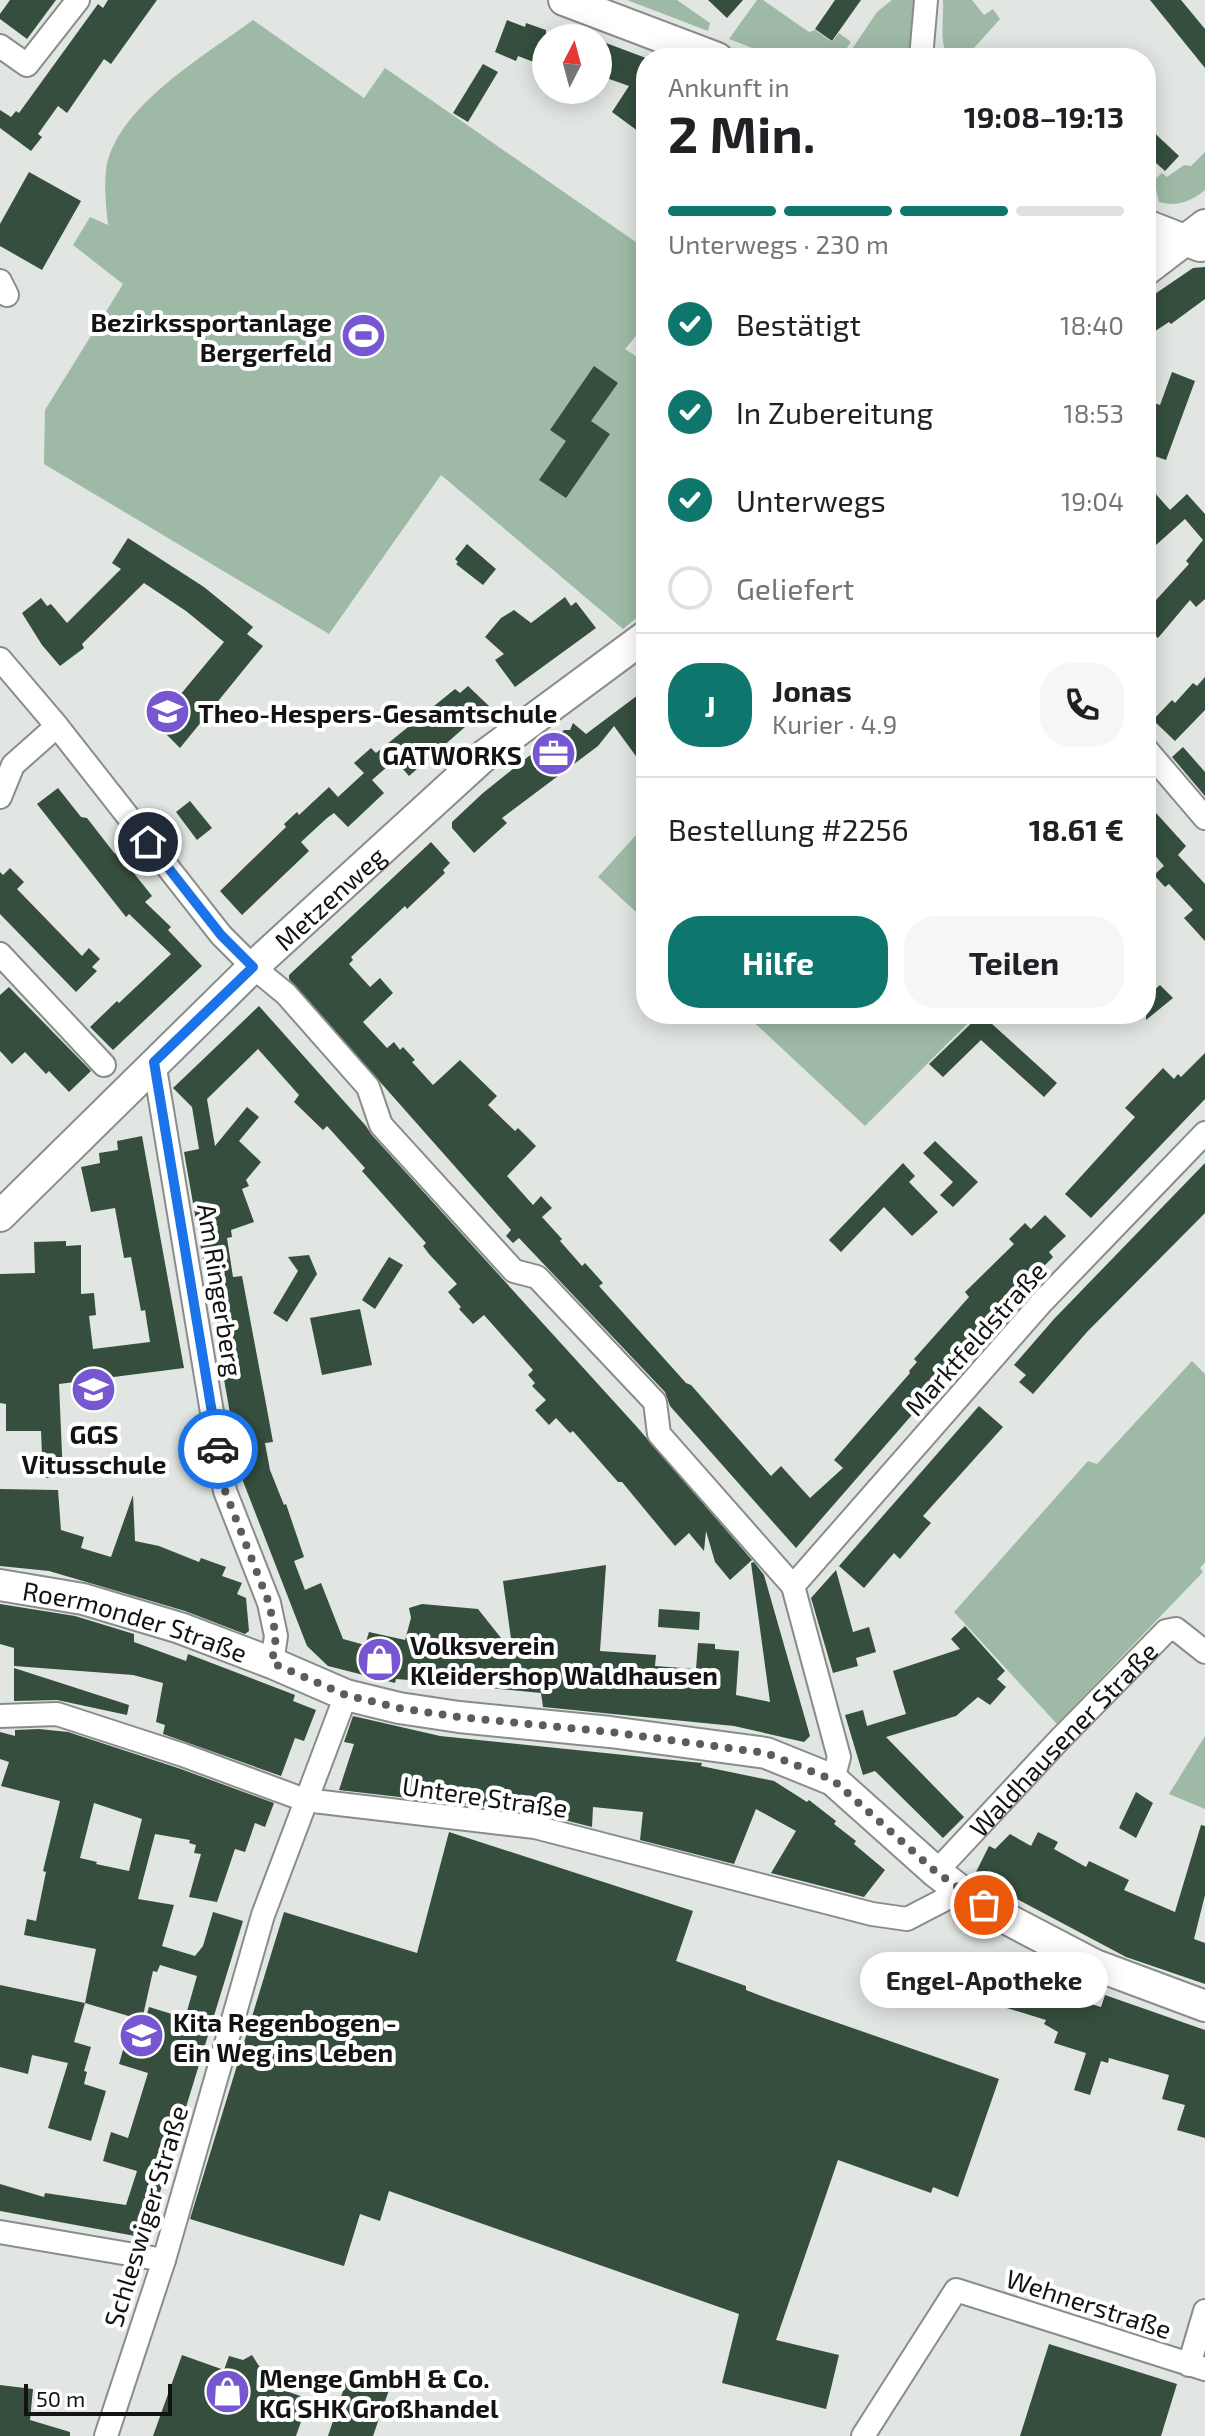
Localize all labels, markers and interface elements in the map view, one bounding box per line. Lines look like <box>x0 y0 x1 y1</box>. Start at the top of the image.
north arrow <box>532 24 612 104</box>
map controls <box>532 24 612 104</box>
text: Ankunft in <box>668 71 790 102</box>
text: 19:08–19:13 <box>964 98 1124 134</box>
text: 2 Min. <box>668 101 815 163</box>
text: Unterwegs · 230 m <box>668 228 889 259</box>
icon: check <box>668 302 712 346</box>
place label: Bezirkssportanlage Bergerfeld <box>90 306 332 367</box>
text: Bestätigt <box>736 306 861 342</box>
text: 18:40 <box>1060 309 1124 340</box>
sports icon: Bezirkssportanlage Bergerfeld <box>339 312 387 360</box>
icon: check <box>668 390 712 434</box>
text: In Zubereitung <box>736 394 933 430</box>
text: 18:53 <box>1063 397 1124 428</box>
icon: check <box>668 478 712 522</box>
text: Unterwegs <box>736 482 886 518</box>
text: 19:04 <box>1061 485 1124 516</box>
text: Geliefert <box>736 570 854 606</box>
button: phone <box>1040 663 1124 747</box>
text: Jonas <box>772 672 852 708</box>
text: J <box>704 687 716 723</box>
school or university icon: Theo-Hespers-Gesamtschule <box>143 688 191 736</box>
place label: Theo-Hespers-Gesamtschule <box>198 697 557 728</box>
text: Kurier · 4.9 <box>772 708 897 739</box>
office icon: GATWORKS <box>529 730 577 778</box>
place label: GATWORKS <box>382 739 522 770</box>
pin <box>114 808 182 876</box>
text: Bestellung #2256 <box>668 811 909 847</box>
text: 18.61 € <box>1029 811 1124 847</box>
icon: home <box>126 820 170 864</box>
street label: Metzenweg <box>267 839 391 956</box>
button: Hilfe <box>668 916 888 1008</box>
button: Teilen <box>904 916 1124 1008</box>
street label: Am Ringerberg <box>192 1201 250 1379</box>
street label: Marktfeldstraße <box>898 1255 1052 1421</box>
school or university icon: GGS Vitusschule <box>70 1366 118 1414</box>
courier <box>178 1409 258 1489</box>
place label: GGS Vitusschule <box>22 1418 166 1479</box>
icon: car <box>196 1427 240 1471</box>
street label: Roermonder Straße <box>21 1574 252 1668</box>
place label: Volksverein Kleidershop Waldhausen <box>410 1629 718 1690</box>
shop icon: Volksverein Kleidershop Waldhausen <box>355 1635 403 1683</box>
street label: Waldhausener Straße <box>962 1635 1163 1842</box>
street label: Untere Straße <box>400 1769 570 1823</box>
pin <box>950 1871 1018 1939</box>
icon: bag <box>962 1883 1006 1927</box>
callout: Engel-Apotheke <box>860 1953 1108 2009</box>
text: Engel-Apotheke <box>886 1964 1082 1995</box>
place label: Kita Regenbogen - Ein Weg ins Leben <box>173 2006 397 2067</box>
school or university icon: Kita Regenbogen - Ein Weg ins Leben <box>118 2012 166 2060</box>
street label: Schleswiger Straße <box>97 2102 193 2330</box>
street label: Wehnerstraße <box>1002 2262 1176 2344</box>
place label: Menge GmbH & Co. KG SHK Großhandel <box>259 2362 499 2423</box>
shop icon: Menge GmbH & Co. KG SHK Großhandel <box>204 2368 252 2416</box>
scale bar <box>24 2380 172 2416</box>
text: 50 m <box>36 2385 85 2411</box>

